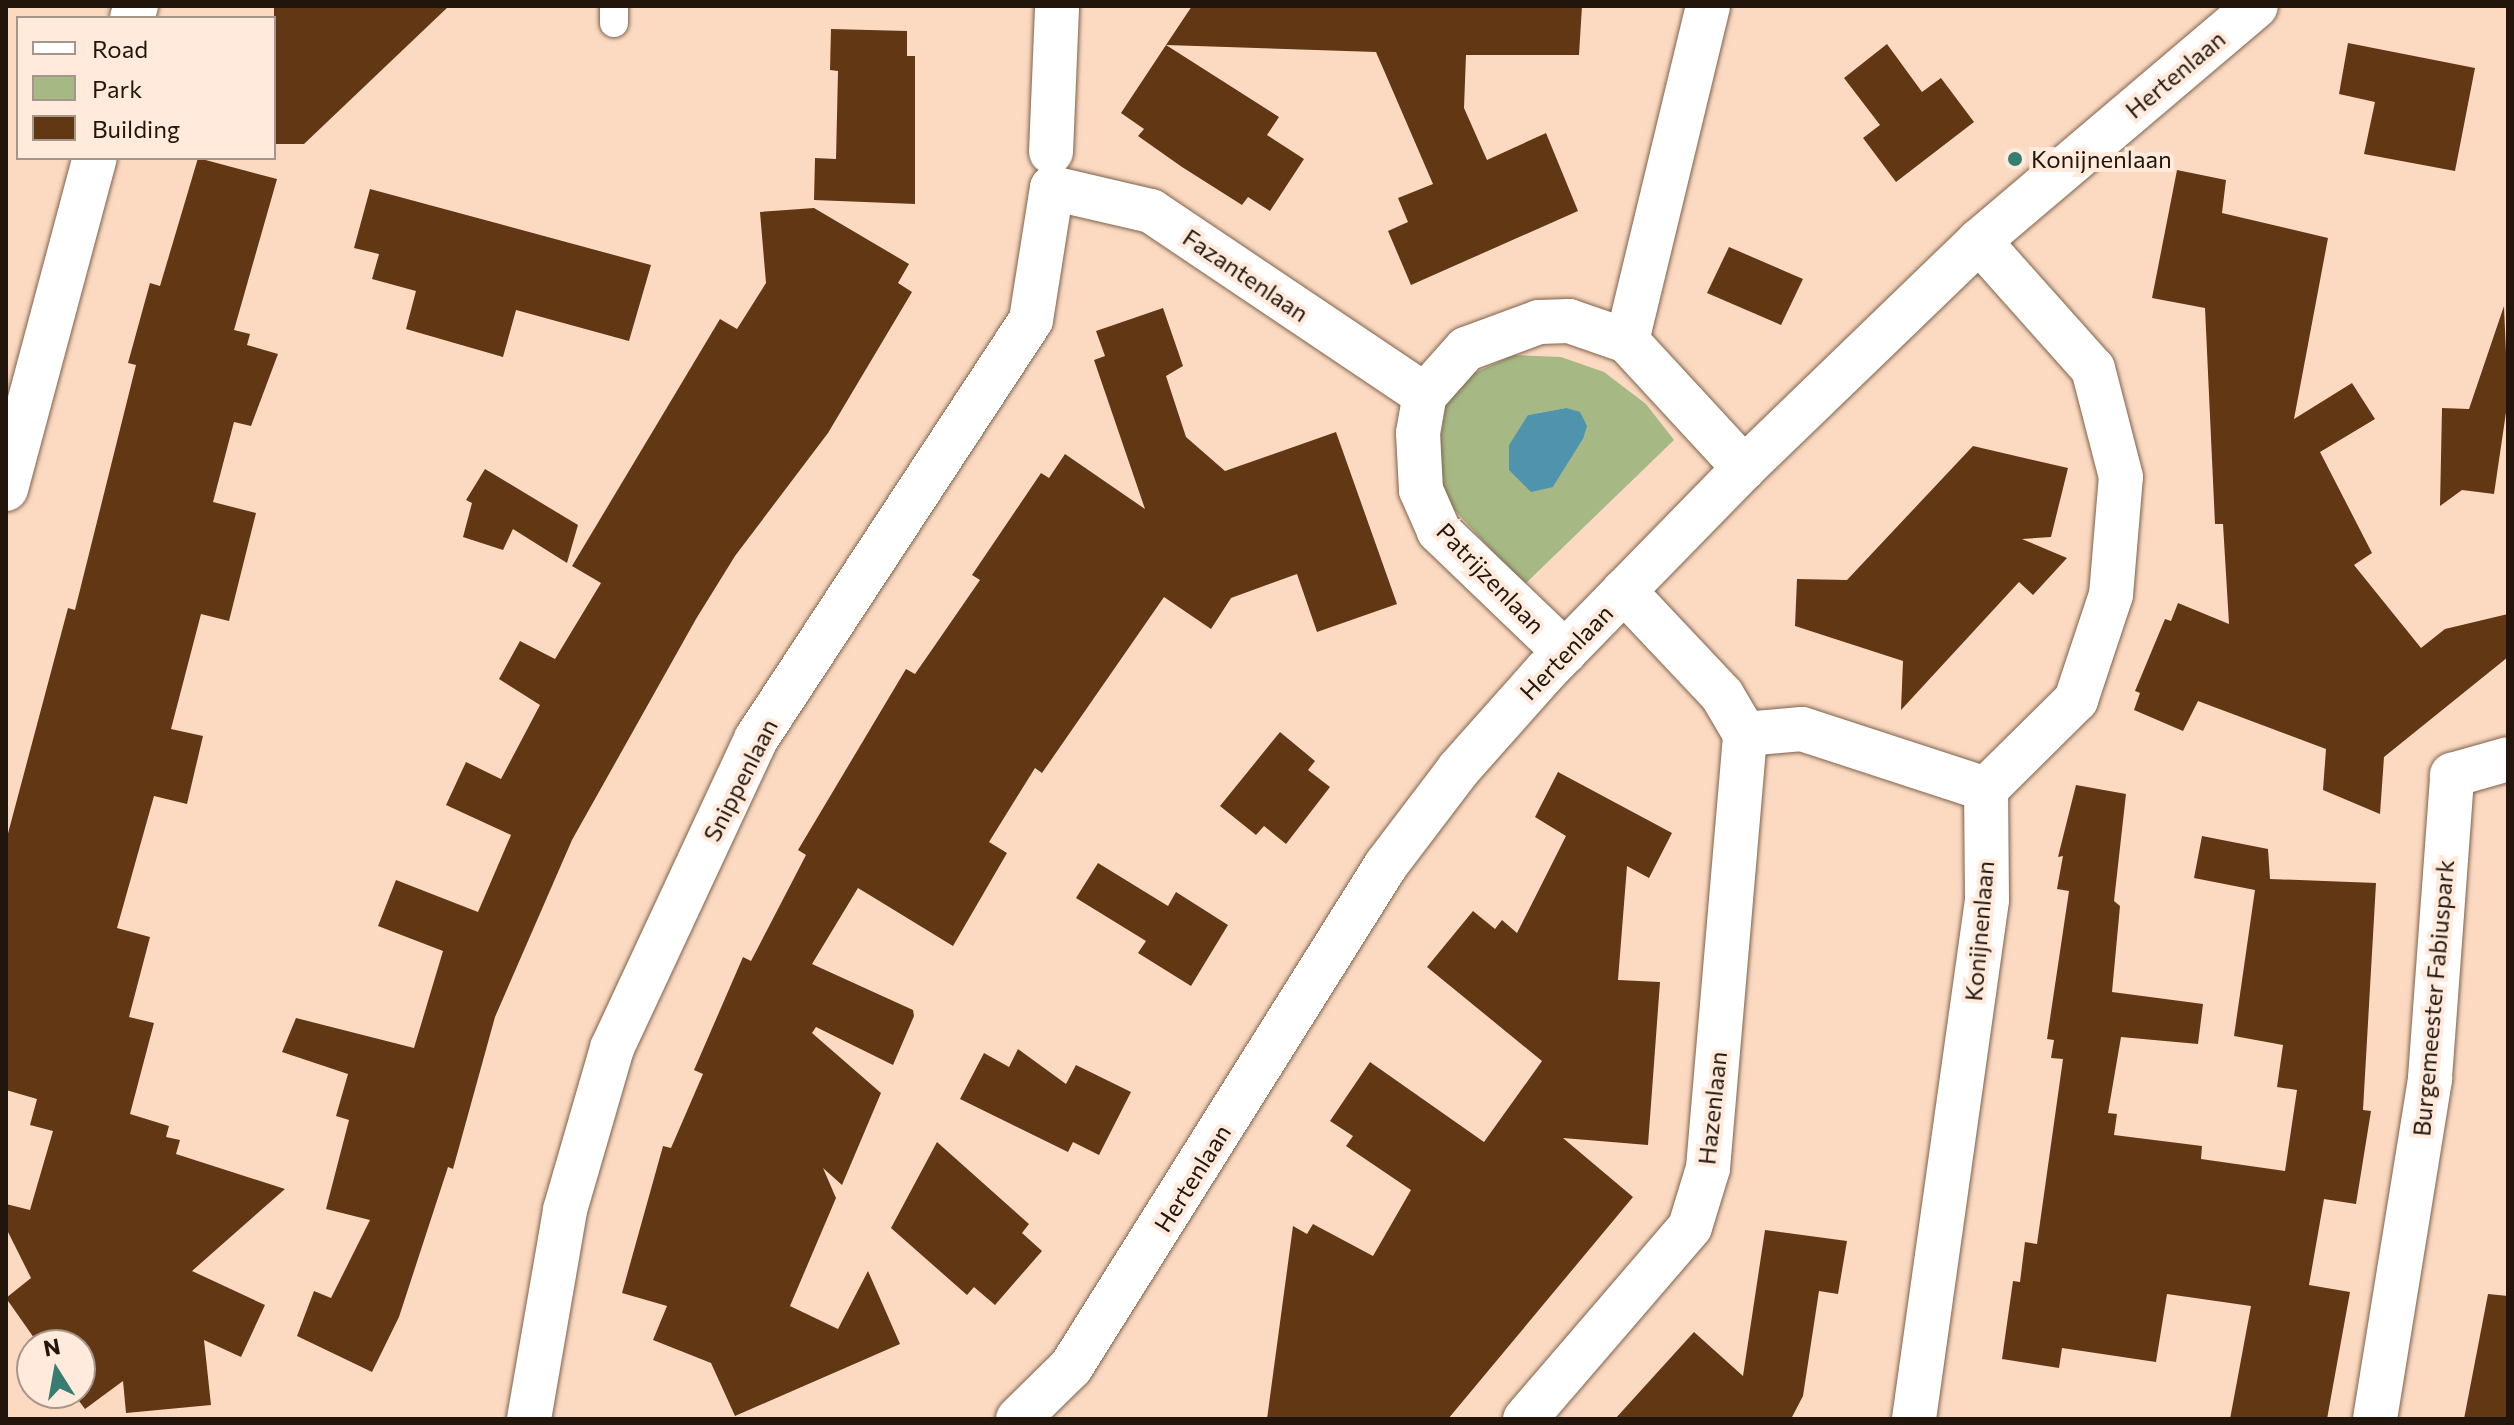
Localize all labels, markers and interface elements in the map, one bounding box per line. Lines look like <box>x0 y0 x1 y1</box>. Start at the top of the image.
legend <box>16 16 276 160</box>
street label: Hertenlaan <box>2119 24 2231 124</box>
text: Road <box>92 34 148 63</box>
text: Park <box>92 74 142 103</box>
text: Building <box>92 114 180 143</box>
place label: Konijnenlaan <box>2031 145 2172 173</box>
marker: Konijnenlaan <box>2006 150 2024 168</box>
street label: Fazantenlaan <box>1178 222 1314 328</box>
street label: Patrijzenlaan <box>1431 517 1551 639</box>
street label: Hertenlaan <box>1514 598 1618 706</box>
street label: Snippenlaan <box>697 714 783 846</box>
street label: Burgemeester Fabiuspark <box>2407 859 2459 1137</box>
street label: Konijnenlaan <box>1959 860 1999 1002</box>
street label: Hazenlaan <box>1692 1050 1732 1166</box>
street label: Hertenlaan <box>1148 1119 1236 1237</box>
north arrow <box>16 1329 96 1409</box>
text: N <box>41 1332 62 1362</box>

